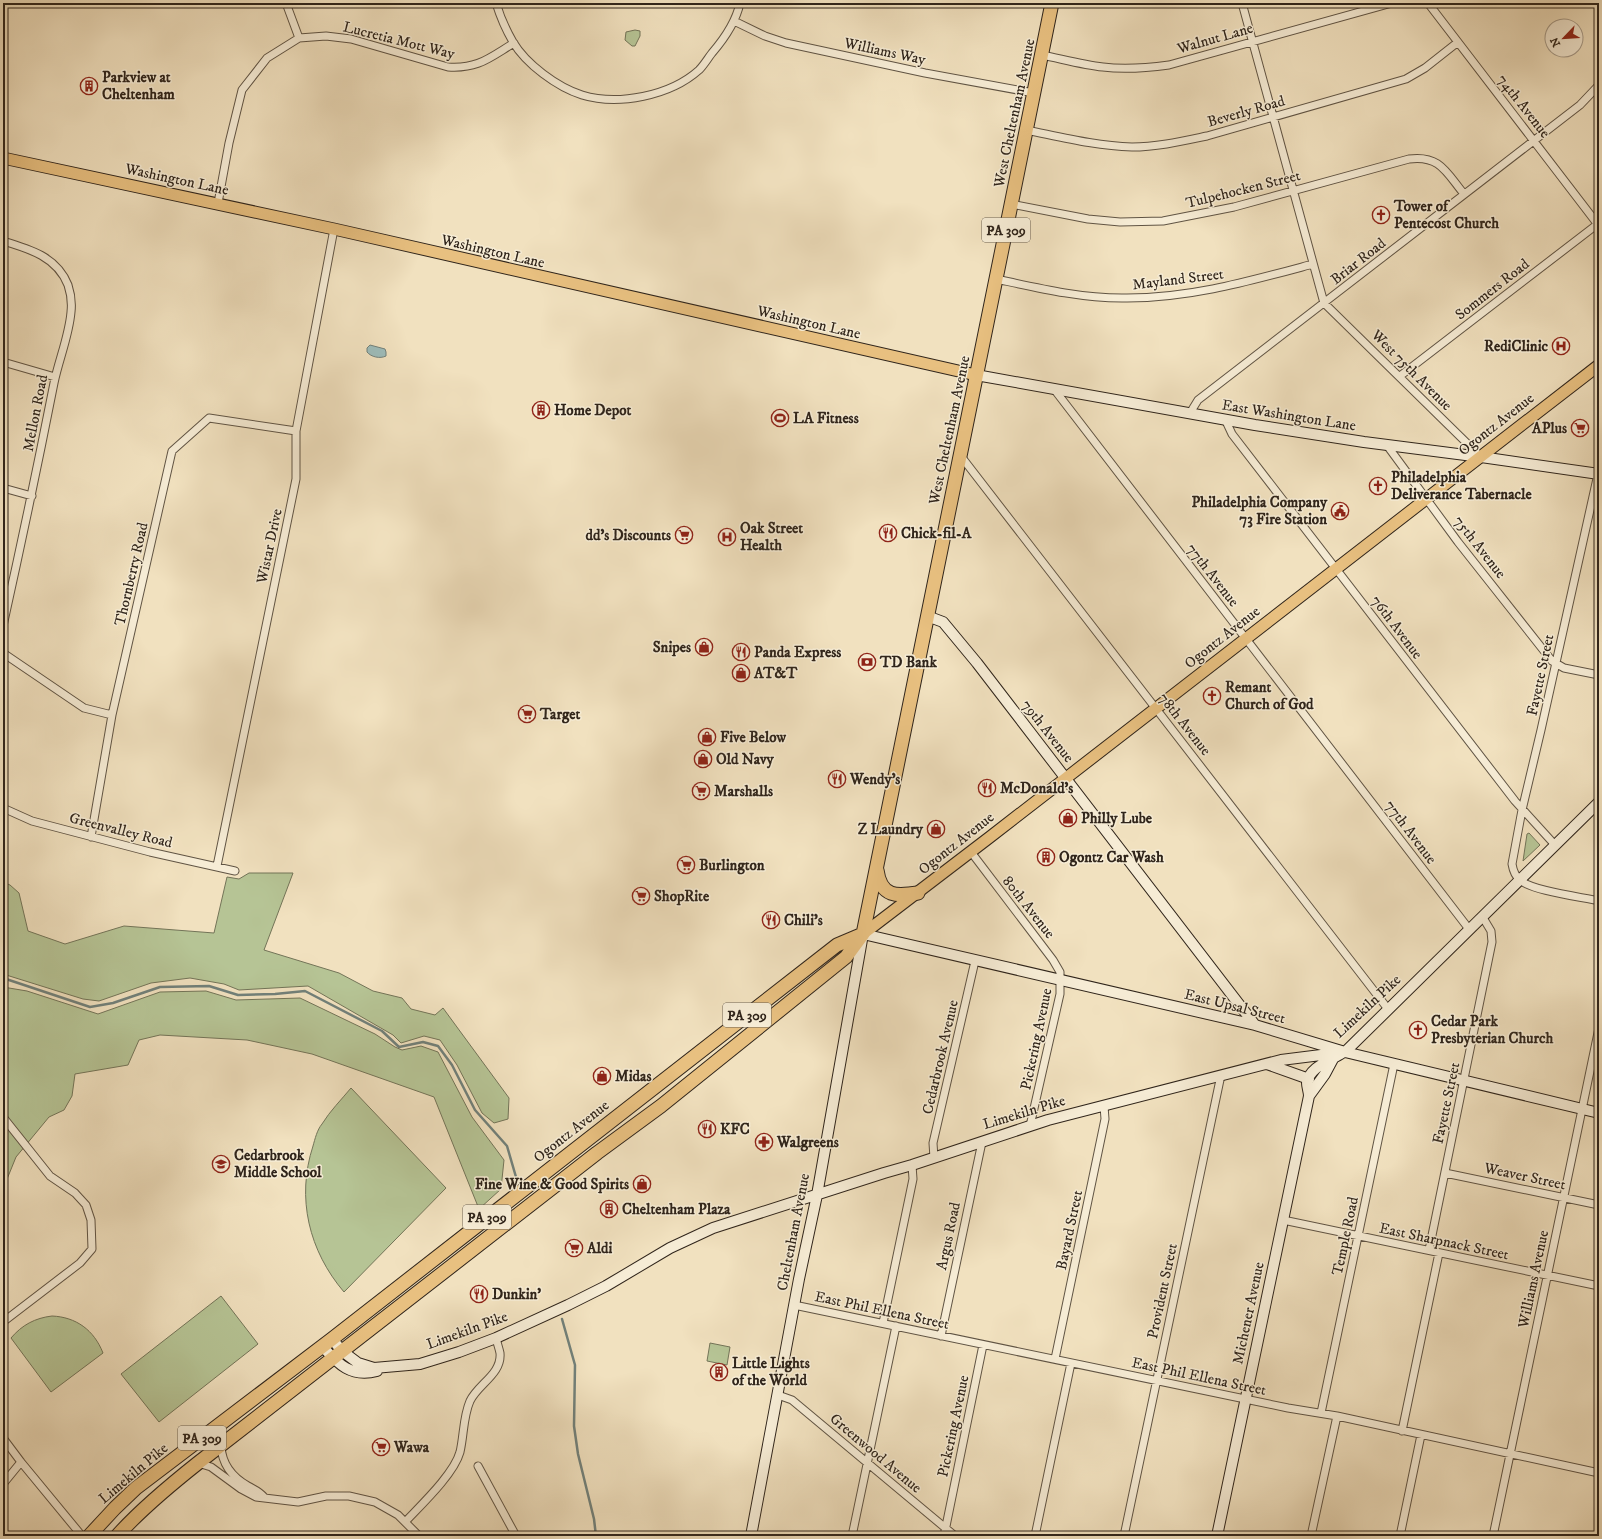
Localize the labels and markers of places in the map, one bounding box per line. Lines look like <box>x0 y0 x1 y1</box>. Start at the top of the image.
place label: Parkview at Cheltenham <box>102 68 176 104</box>
building icon: Parkview at Cheltenham <box>79 76 99 96</box>
place label: Tower of Pentecost Church <box>1393 197 1499 233</box>
church icon: Tower of Pentecost Church <box>1371 205 1391 225</box>
hospital icon: RediClinic <box>1551 336 1571 356</box>
place label: RediClinic <box>1484 337 1549 356</box>
building icon: Home Depot <box>531 400 551 420</box>
place label: Home Depot <box>554 401 632 420</box>
sports icon: LA Fitness <box>770 408 790 428</box>
place label: LA Fitness <box>793 409 859 428</box>
supermarket icon: APlus <box>1570 418 1590 438</box>
place label: APlus <box>1531 419 1567 438</box>
place label: Philadelphia Deliverance Tabernacle <box>1391 468 1532 504</box>
church icon: Philadelphia Deliverance Tabernacle <box>1368 476 1388 496</box>
place label: Philadelphia Company 73 Fire Station <box>1191 493 1328 529</box>
public building icon: Philadelphia Company 73 Fire Station <box>1330 501 1350 521</box>
place label: Oak Street Health <box>740 519 803 555</box>
restaurant icon: Chick-fil-A <box>878 523 898 543</box>
place label: Chick-fil-A <box>901 524 972 543</box>
supermarket icon: dd's Discounts <box>674 525 694 545</box>
place label: dd's Discounts <box>586 526 671 545</box>
hospital icon: Oak Street Health <box>717 527 737 547</box>
shop icon: Snipes <box>694 637 714 657</box>
place label: Snipes <box>653 638 691 657</box>
restaurant icon: Panda Express <box>731 642 751 662</box>
place label: Panda Express <box>754 643 841 662</box>
bank icon: TD Bank <box>857 652 877 672</box>
place label: TD Bank <box>879 653 937 672</box>
shop icon: AT&T <box>731 663 751 683</box>
place label: AT&T <box>753 664 798 683</box>
place label: Remant Church of God <box>1225 678 1314 714</box>
church icon: Remant Church of God <box>1202 686 1222 706</box>
supermarket icon: Target <box>517 704 537 724</box>
place label: Target <box>539 705 580 724</box>
shop icon: Five Below <box>697 727 717 747</box>
place label: Five Below <box>720 728 786 747</box>
shop icon: Old Navy <box>693 749 713 769</box>
place label: Old Navy <box>716 750 775 769</box>
restaurant icon: Wendy's <box>827 769 847 789</box>
place label: Wendy's <box>849 770 900 789</box>
restaurant icon: McDonald's <box>977 778 997 798</box>
place label: McDonald's <box>1000 779 1073 798</box>
supermarket icon: Marshalls <box>691 781 711 801</box>
place label: Marshalls <box>714 782 773 801</box>
shop icon: Philly Lube <box>1058 808 1078 828</box>
place label: Philly Lube <box>1081 809 1153 828</box>
shop icon: Z Laundry <box>926 819 946 839</box>
place label: Z Laundry <box>858 820 924 839</box>
building icon: Ogontz Car Wash <box>1036 847 1056 867</box>
place label: Ogontz Car Wash <box>1059 848 1164 867</box>
supermarket icon: Burlington <box>676 855 696 875</box>
place label: Burlington <box>699 856 765 875</box>
supermarket icon: ShopRite <box>631 886 651 906</box>
place label: ShopRite <box>654 887 710 906</box>
restaurant icon: Chili's <box>761 910 781 930</box>
place label: Chili's <box>784 911 823 930</box>
place label: Cedar Park Presbyterian Church <box>1431 1012 1554 1048</box>
church icon: Cedar Park Presbyterian Church <box>1408 1020 1428 1040</box>
shop icon: Midas <box>592 1066 612 1086</box>
place label: Midas <box>615 1067 651 1086</box>
restaurant icon: KFC <box>697 1119 717 1139</box>
place label: KFC <box>720 1120 750 1139</box>
pharmacy icon: Walgreens <box>754 1132 774 1152</box>
place label: Walgreens <box>776 1133 839 1152</box>
place label: Cedarbrook Middle School <box>234 1146 322 1182</box>
school or university icon: Cedarbrook Middle School <box>211 1154 231 1174</box>
shop icon: Fine Wine & Good Spirits <box>632 1174 652 1194</box>
place label: Fine Wine & Good Spirits <box>475 1175 629 1194</box>
building icon: Cheltenham Plaza <box>599 1199 619 1219</box>
place label: Cheltenham Plaza <box>622 1200 731 1219</box>
supermarket icon: Aldi <box>564 1238 584 1258</box>
place label: Aldi <box>586 1239 613 1258</box>
restaurant icon: Dunkin' <box>469 1284 489 1304</box>
place label: Dunkin' <box>492 1285 541 1304</box>
place label: Little Lights of the World <box>732 1354 810 1390</box>
building icon: Little Lights of the World <box>709 1362 729 1382</box>
supermarket icon: Wawa <box>371 1437 391 1457</box>
place label: Wawa <box>393 1438 430 1457</box>

